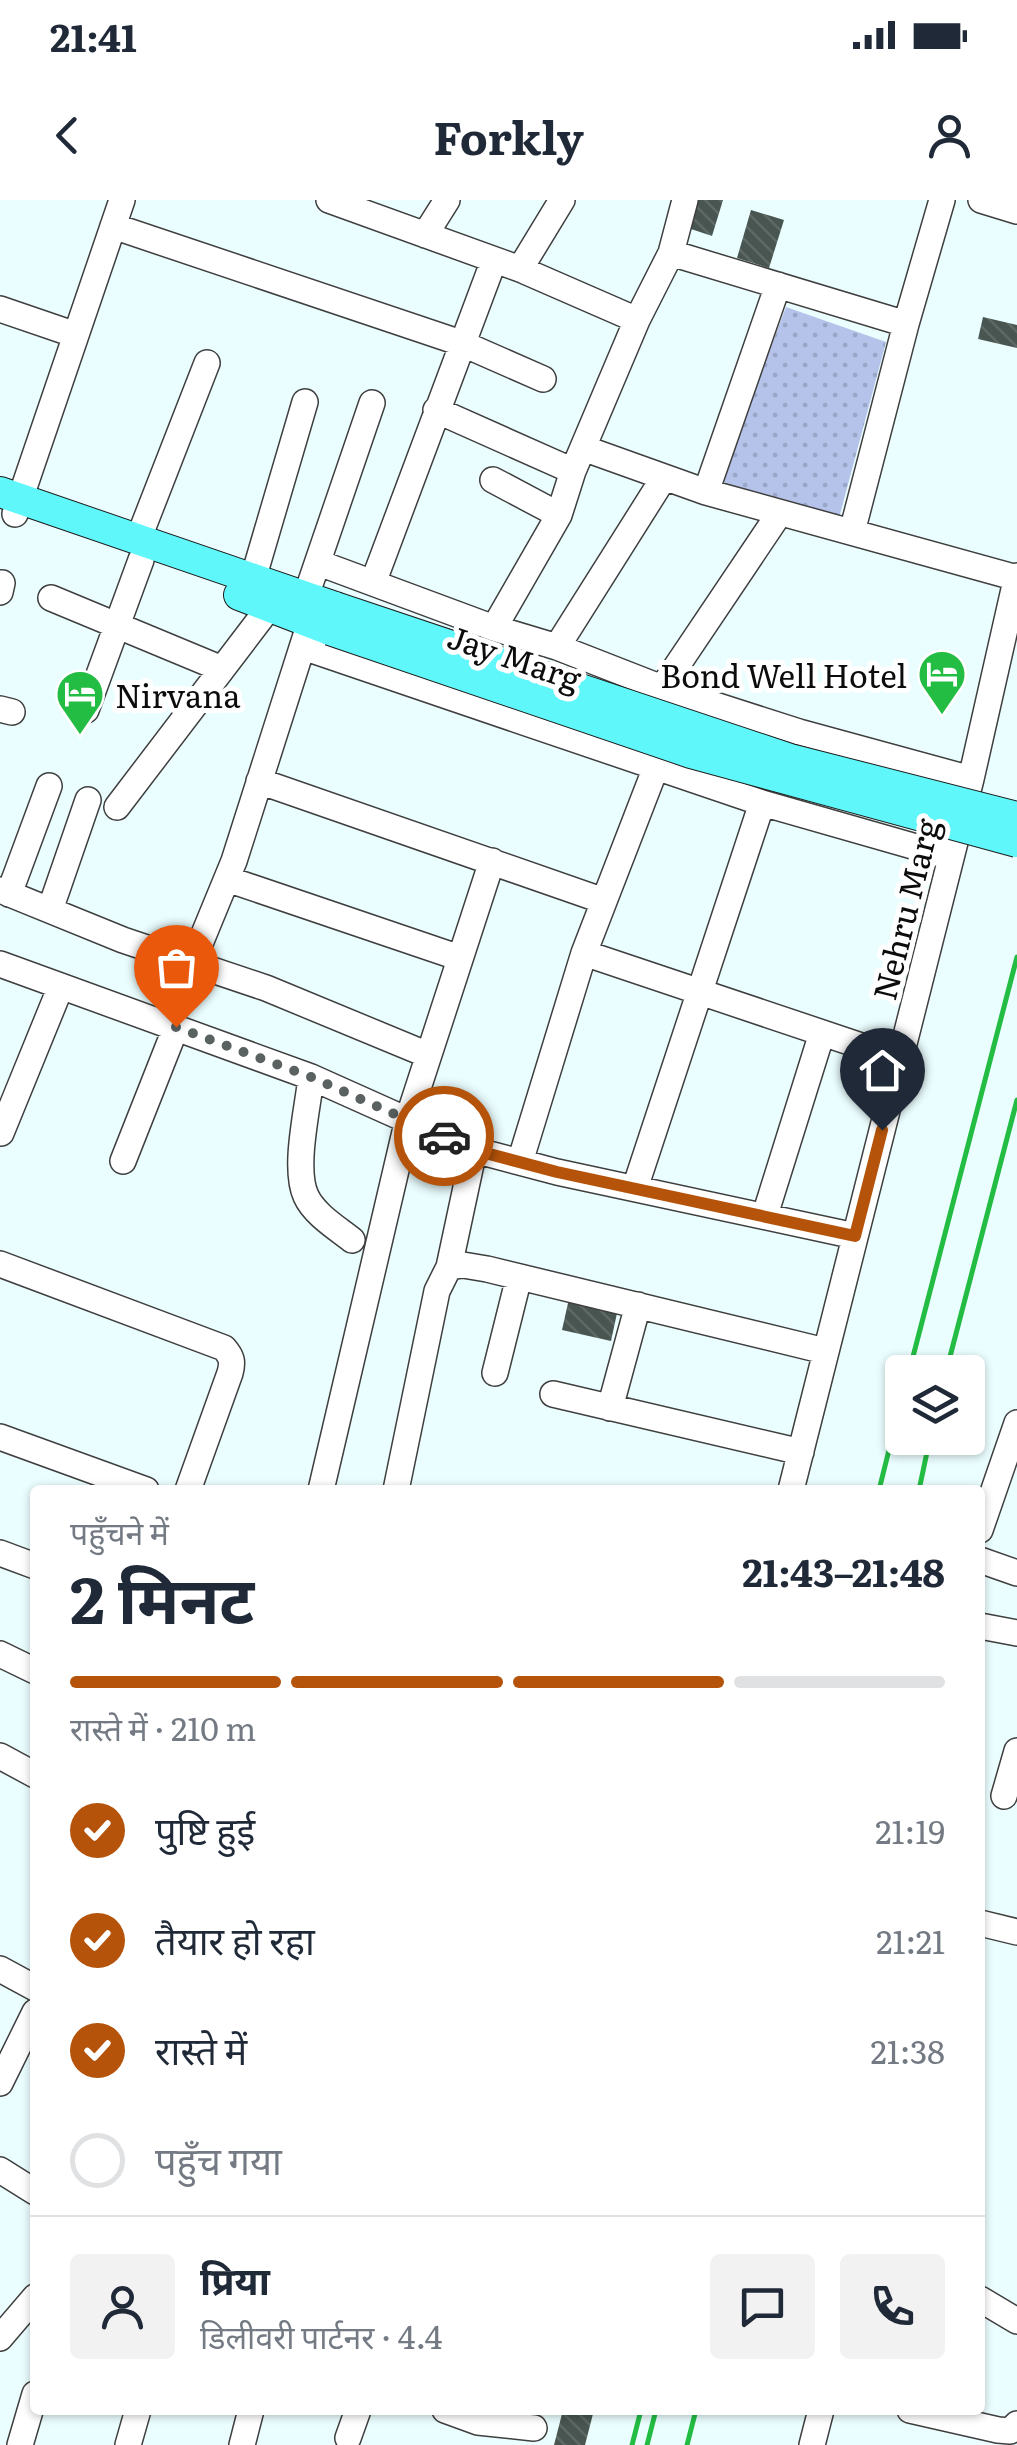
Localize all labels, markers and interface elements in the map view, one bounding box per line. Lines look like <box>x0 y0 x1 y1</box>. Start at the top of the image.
text: 21:41 <box>50 7 137 64</box>
text: Forkly <box>433 102 584 169</box>
icon: back <box>40 108 95 163</box>
icon: person <box>922 108 977 163</box>
street label: Jay Marg <box>442 611 588 701</box>
hotel icon: Bond Well Hotel <box>916 648 968 716</box>
place label: Bond Well Hotel <box>660 650 907 698</box>
hotel icon: Nirvana <box>54 668 106 736</box>
place label: Nirvana <box>115 670 241 718</box>
street label: Nehru Marg <box>858 813 950 1005</box>
pin <box>134 925 219 1028</box>
icon: bag <box>149 940 204 995</box>
pin <box>840 1028 925 1131</box>
icon: home <box>855 1043 910 1098</box>
courier <box>394 1086 494 1186</box>
icon: car <box>417 1109 472 1164</box>
map controls <box>885 1355 985 1455</box>
button: layers <box>885 1355 985 1455</box>
text: पहुँचने में <box>70 1507 169 1555</box>
text: 21:43–21:48 <box>742 1542 945 1599</box>
text: 2 मिनट <box>70 1547 254 1644</box>
text: रास्ते में · 210 m <box>70 1703 256 1751</box>
text: पुष्टि हुई <box>155 1800 255 1857</box>
icon: check <box>70 1803 125 1858</box>
text: 21:19 <box>875 1806 945 1854</box>
text: तैयार हो रहा <box>155 1910 315 1967</box>
icon: check <box>70 1913 125 1968</box>
text: 21:21 <box>876 1916 945 1964</box>
text: रास्ते में <box>155 2020 247 2077</box>
icon: check <box>70 2023 125 2078</box>
text: 21:38 <box>870 2026 945 2074</box>
text: पहुँच गया <box>155 2130 282 2187</box>
text: प्रिया <box>200 2250 270 2307</box>
button: person <box>70 2254 175 2359</box>
button: chat <box>710 2254 815 2359</box>
button: phone <box>840 2254 945 2359</box>
text: डिलीवरी पार्टनर · 4.4 <box>200 2311 443 2359</box>

